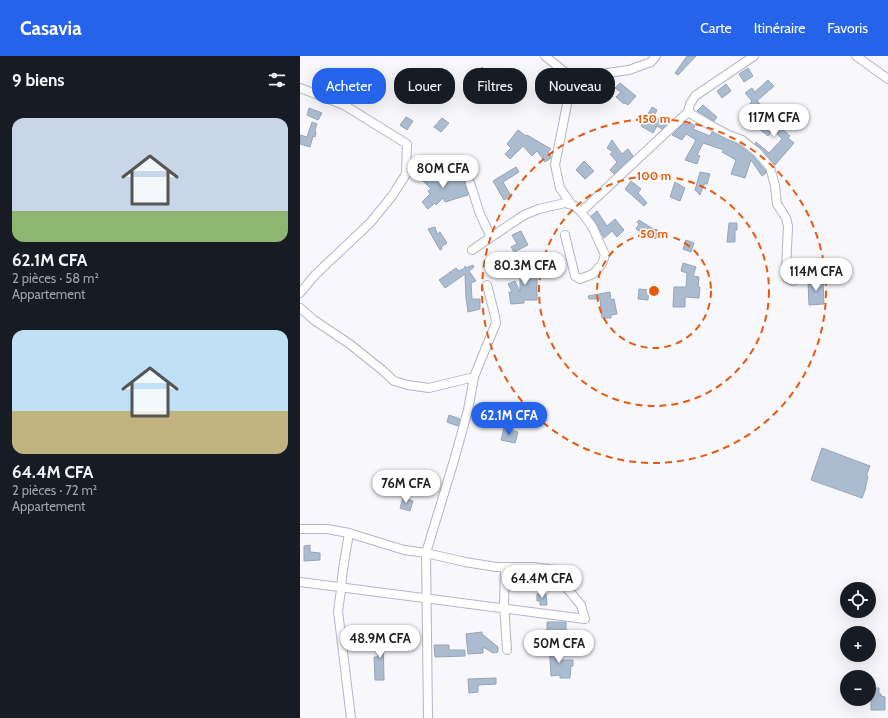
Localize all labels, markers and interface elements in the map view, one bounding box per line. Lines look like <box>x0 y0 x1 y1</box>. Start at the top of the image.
text: Casavia <box>20 17 82 40</box>
text: Carte <box>700 19 732 37</box>
text: Itinéraire <box>754 19 805 37</box>
text: Favoris <box>827 19 868 37</box>
chip: Acheter <box>312 68 386 104</box>
chip: Louer <box>394 68 455 104</box>
chip: Filtres <box>463 68 527 104</box>
chip: Nouveau <box>535 68 615 104</box>
icon: filters <box>266 69 288 91</box>
text: 9 biens <box>12 70 65 90</box>
pin: 117M CFA <box>733 104 815 138</box>
text: 117M CFA <box>748 109 800 125</box>
text: 150 m <box>638 111 670 126</box>
icon: home <box>114 144 186 216</box>
pin: 80M CFA <box>406 155 480 189</box>
text: 80M CFA <box>417 160 469 176</box>
text: 100 m <box>637 168 671 183</box>
text: 50 m <box>640 226 668 241</box>
text: 62.1M CFA <box>12 250 87 270</box>
pin: 80.3M CFA <box>479 252 571 286</box>
text: 80.3M CFA <box>494 257 556 273</box>
pin: 114M CFA <box>775 258 857 292</box>
text: 114M CFA <box>789 263 843 279</box>
text: 2 pièces · 58 m² <box>12 270 99 286</box>
centre of rings <box>647 284 661 298</box>
text: Appartement <box>12 286 85 302</box>
icon: home <box>114 356 186 428</box>
pin: 62.1M CFA <box>463 402 555 436</box>
text: 62.1M CFA <box>480 407 538 423</box>
text: 64.4M CFA <box>12 462 93 482</box>
pin: 76M CFA <box>369 470 443 504</box>
text: 76M CFA <box>381 475 431 491</box>
text: 2 pièces · 72 m² <box>12 482 97 498</box>
text: Appartement <box>12 498 85 514</box>
pin: 64.4M CFA <box>496 565 588 599</box>
text: 64.4M CFA <box>511 570 573 586</box>
map controls <box>840 582 876 706</box>
button: locate <box>840 582 876 618</box>
pin: 48.9M CFA <box>334 625 426 659</box>
button: + <box>840 626 876 662</box>
text: 48.9M CFA <box>349 630 411 646</box>
pin: 50M CFA <box>522 630 596 664</box>
text: 50M CFA <box>533 635 585 651</box>
button: − <box>840 670 876 706</box>

